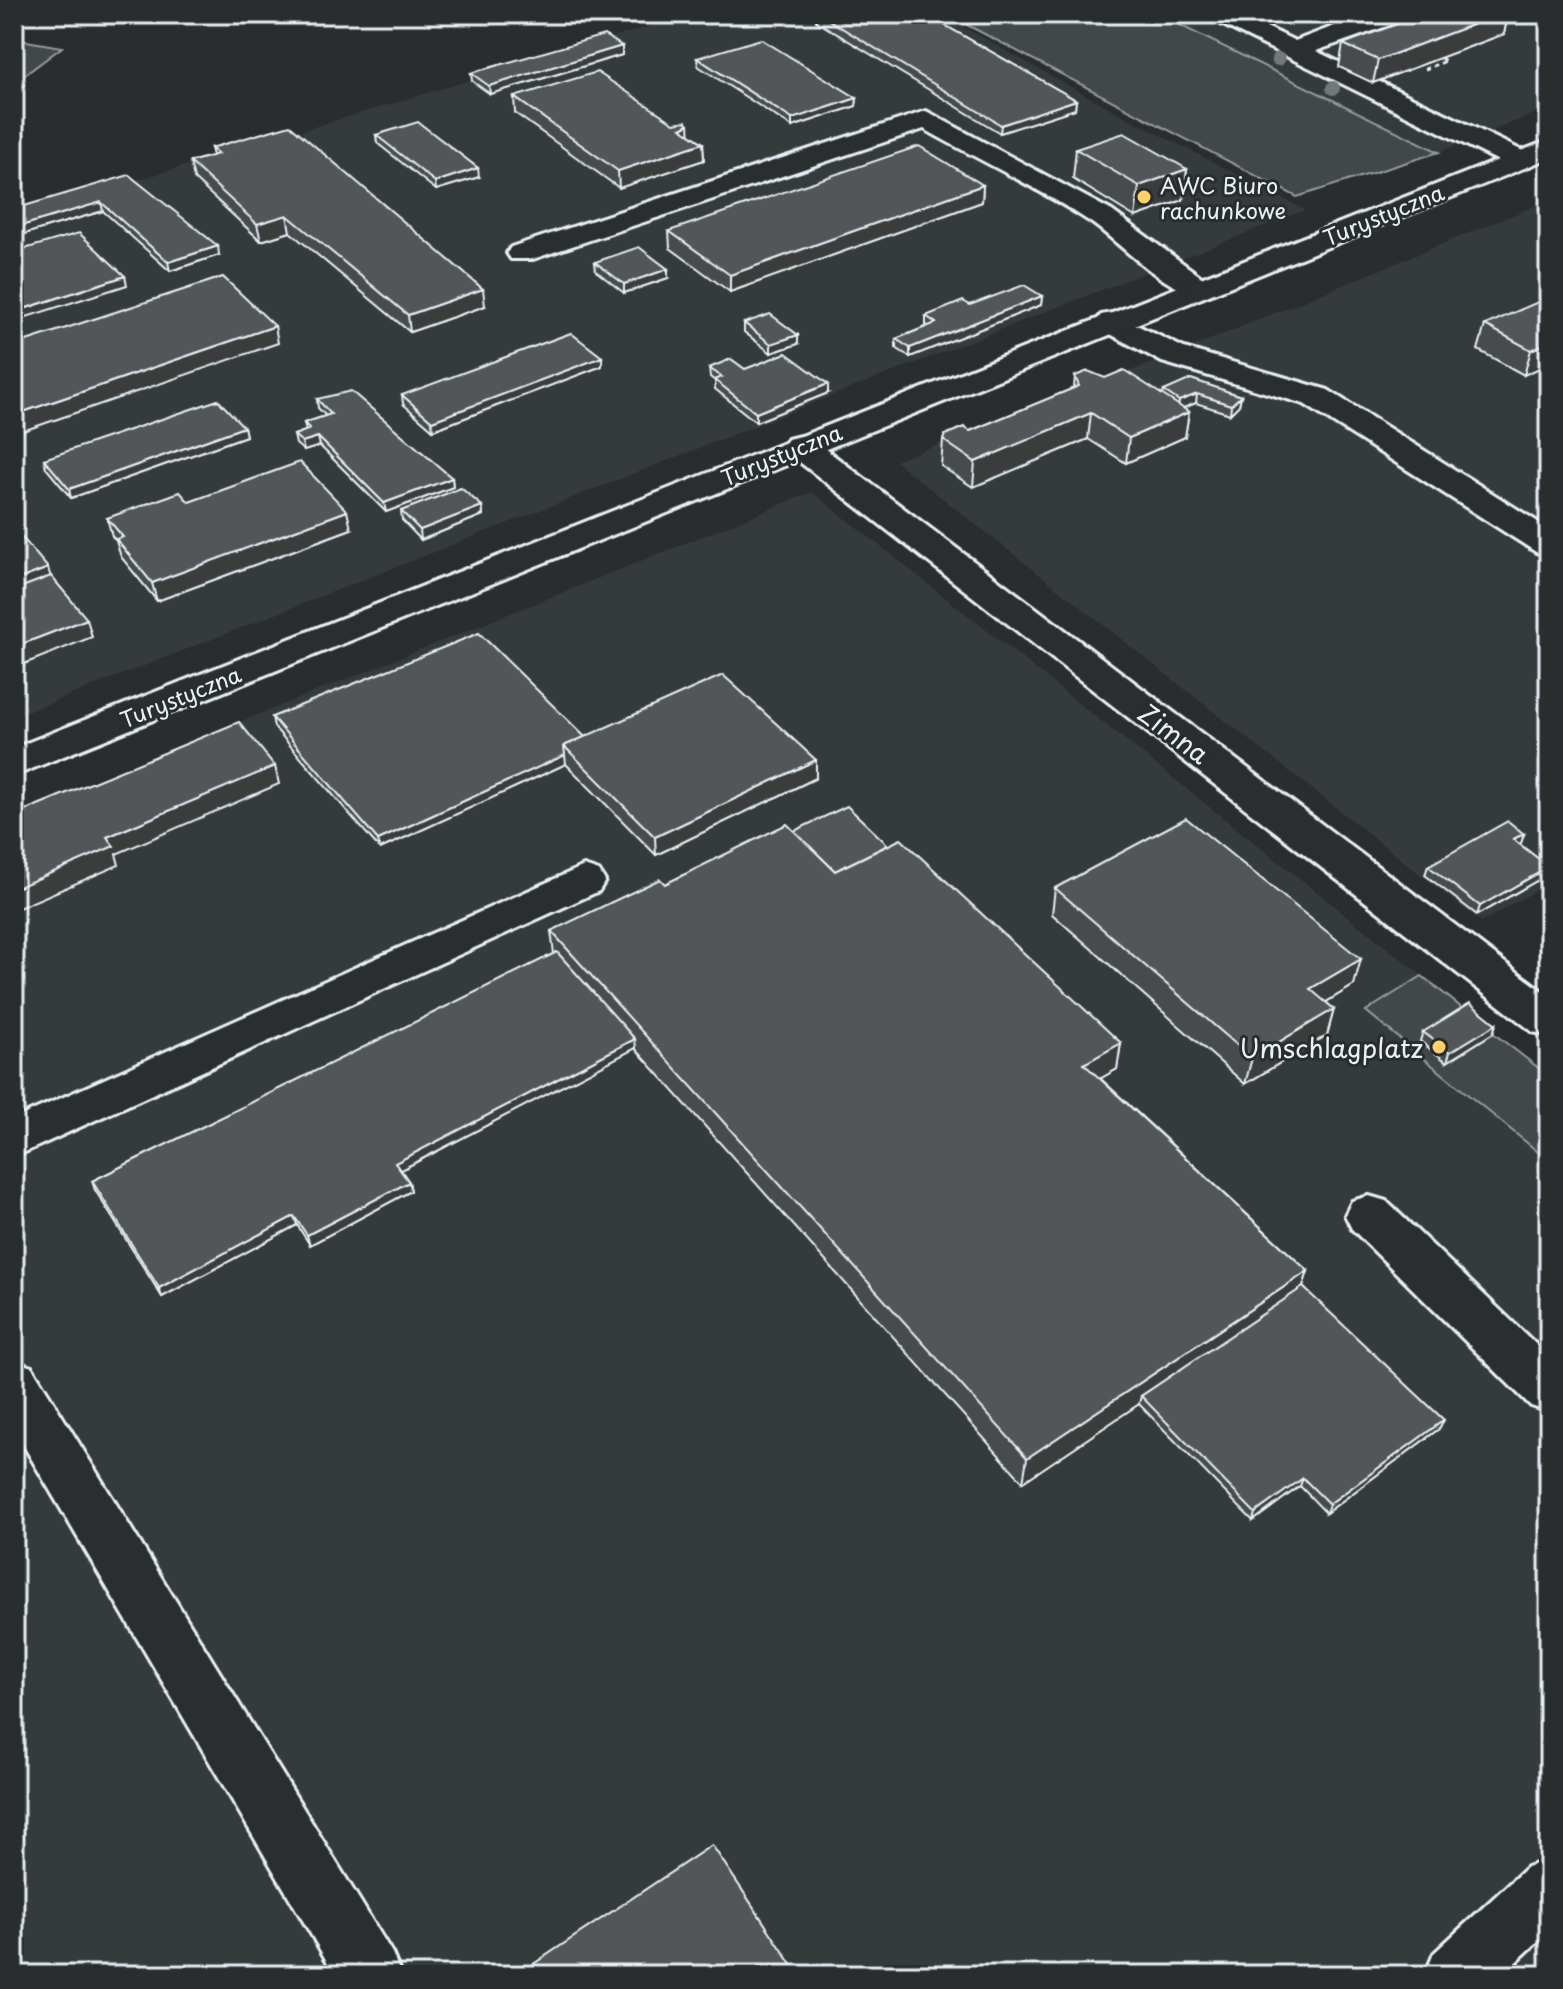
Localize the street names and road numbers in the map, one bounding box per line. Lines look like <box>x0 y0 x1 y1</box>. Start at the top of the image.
street label: Turystyczna <box>1317 175 1449 253</box>
street label: Turystyczna <box>715 415 847 493</box>
street label: Turystyczna <box>114 657 246 735</box>
street label: Zimna <box>1130 693 1218 773</box>

